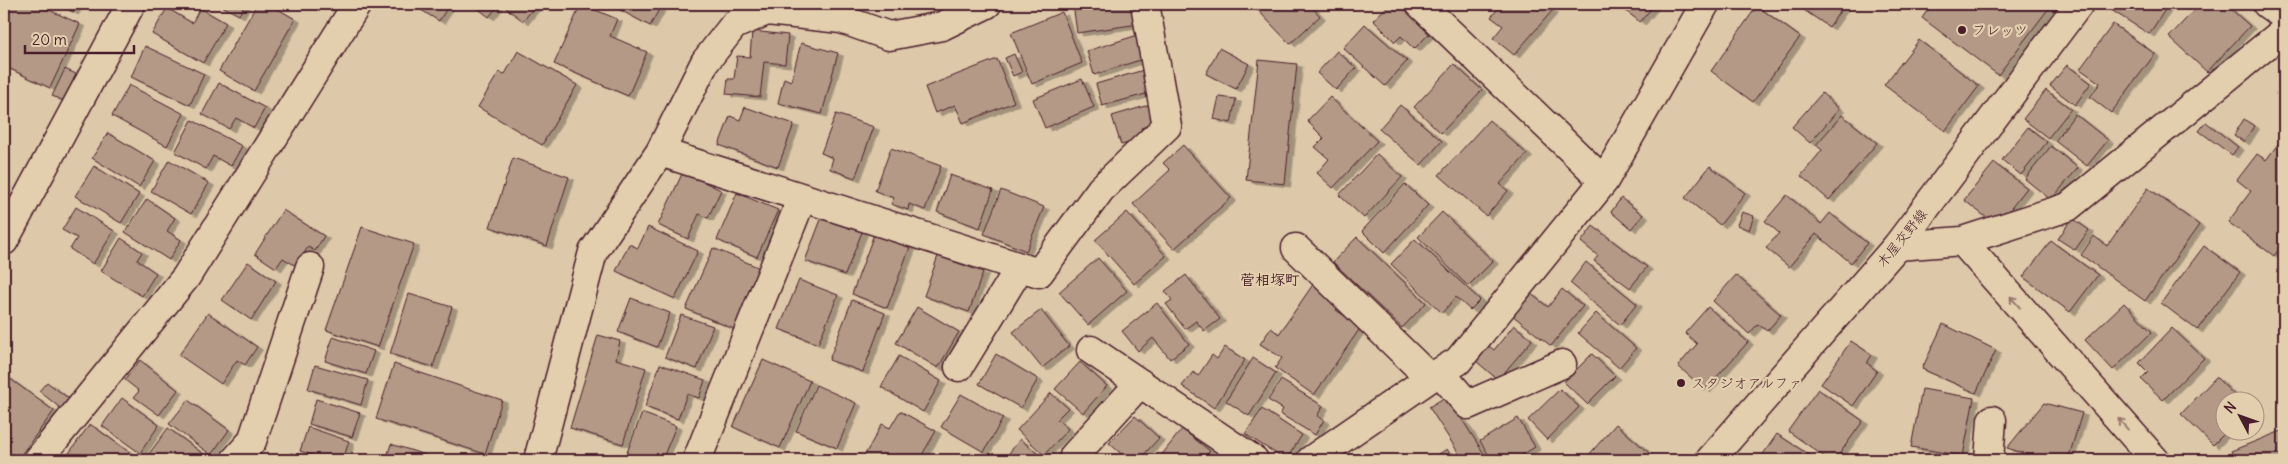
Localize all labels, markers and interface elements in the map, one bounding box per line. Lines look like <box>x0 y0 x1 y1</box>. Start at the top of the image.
place label: フレッツ <box>1972 21 2028 39</box>
scale bar <box>25 22 134 54</box>
marker: フレッツ <box>1956 24 1968 36</box>
text: 20 m <box>32 30 67 49</box>
street label: 木屋交野線 <box>1873 205 1931 271</box>
district label: 菅相塚町 <box>1240 270 1300 289</box>
one-way arrow <box>2010 295 2021 308</box>
place label: スタジオアルファ <box>1691 374 1802 392</box>
marker: スタジオアルファ <box>1675 377 1687 389</box>
north arrow <box>2216 392 2266 442</box>
text: N <box>2220 398 2240 417</box>
one-way arrow <box>2117 417 2128 430</box>

